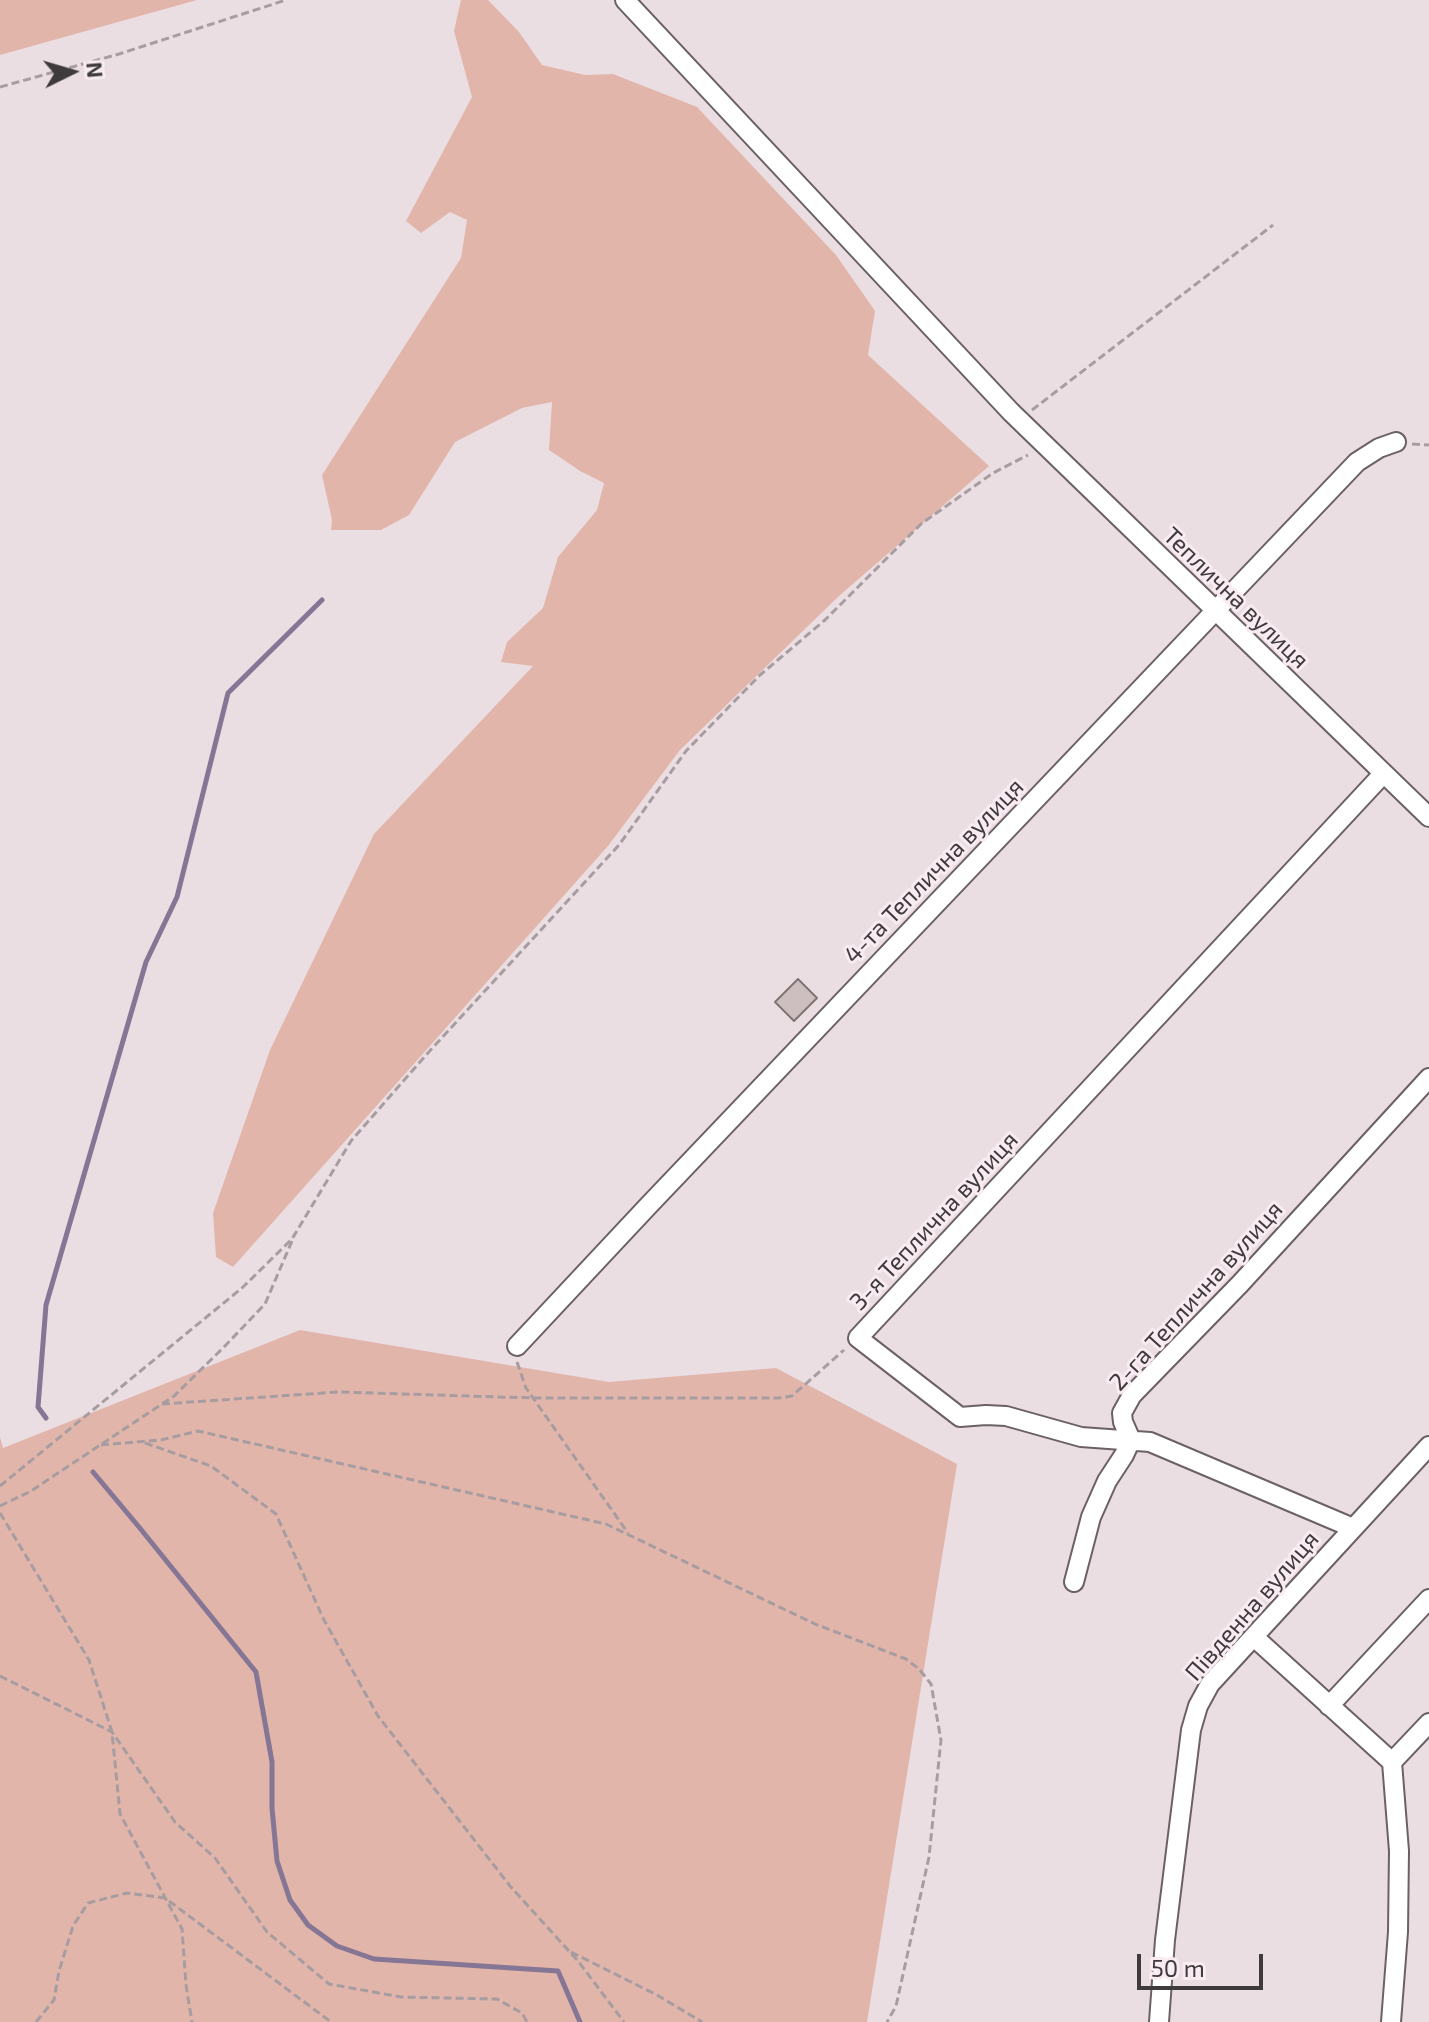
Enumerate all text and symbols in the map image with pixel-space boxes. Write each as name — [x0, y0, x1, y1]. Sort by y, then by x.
north arrow — [32, 32, 112, 112]
text: N — [82, 61, 110, 79]
street label: Теплична вулиця — [1157, 521, 1315, 675]
street label: 4-та Теплична вулиця — [838, 773, 1030, 969]
street label: 3-я Теплична вулиця — [844, 1126, 1024, 1316]
street label: 2-га Теплична вулиця — [1103, 1195, 1289, 1397]
street label: Південна вулиця — [1179, 1525, 1325, 1687]
scale bar — [1141, 1938, 1267, 1988]
text: 50 m — [1151, 1953, 1205, 1982]

